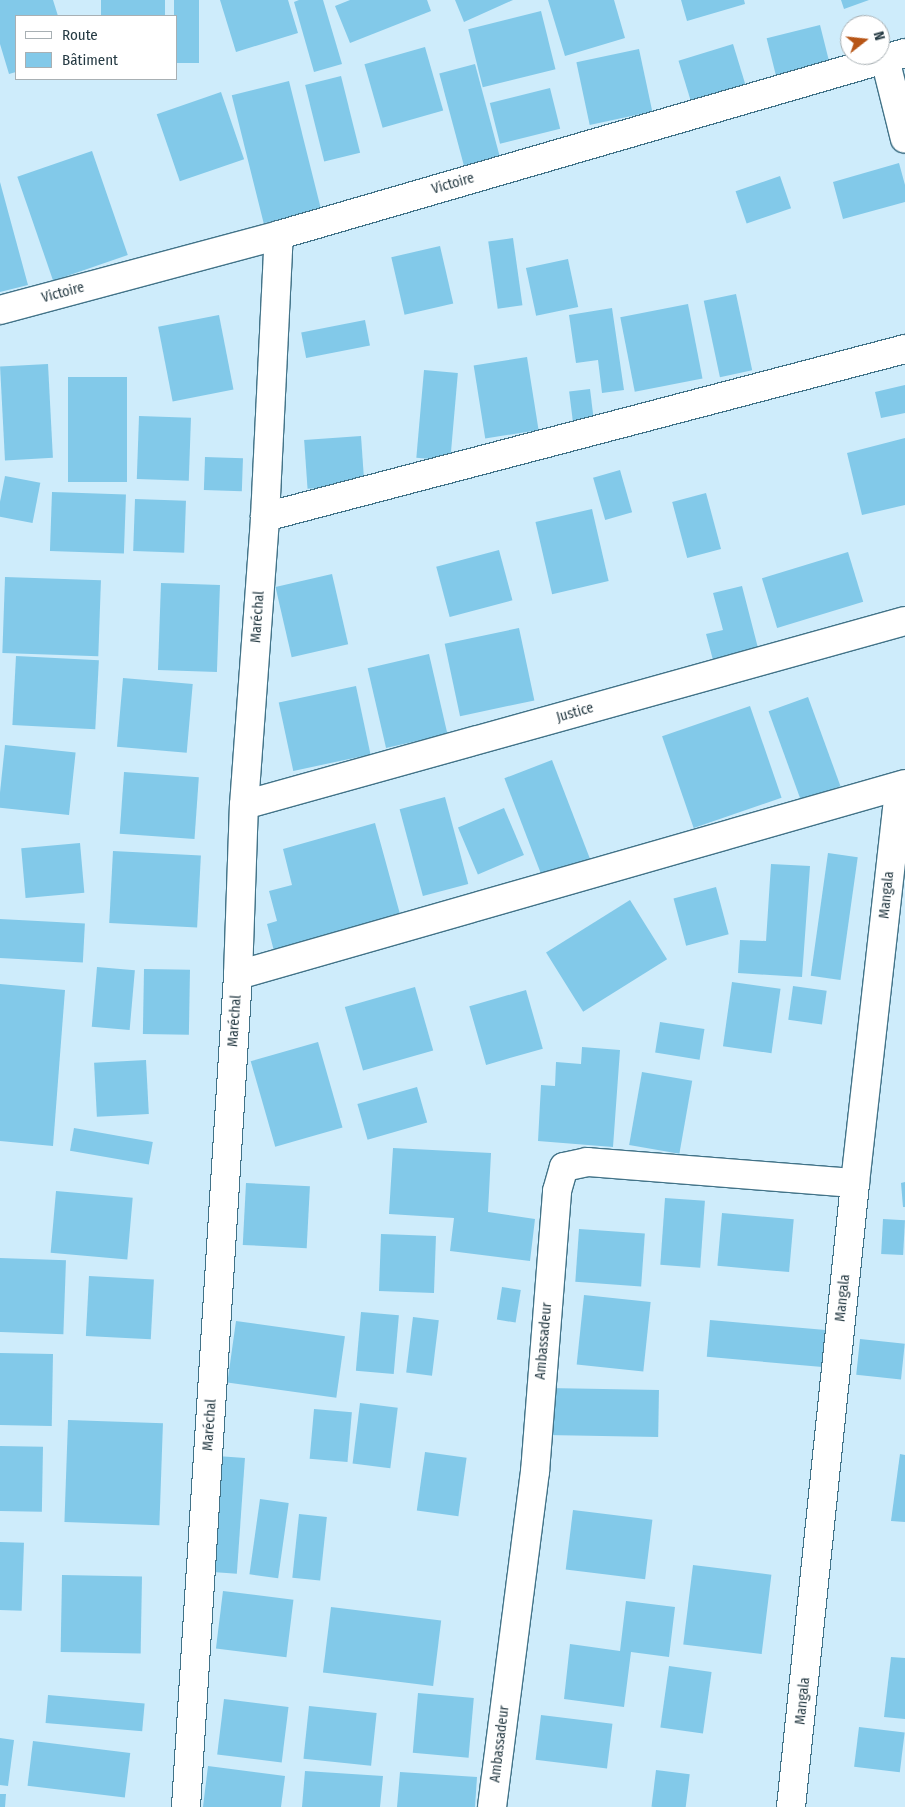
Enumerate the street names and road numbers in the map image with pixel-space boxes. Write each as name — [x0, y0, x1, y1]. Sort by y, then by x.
street label: Victoire — [430, 170, 476, 198]
street label: Victoire — [40, 279, 86, 307]
street label: Maréchal — [248, 590, 268, 644]
street label: Justice — [554, 700, 596, 726]
street label: Mangala — [876, 870, 898, 920]
street label: Maréchal — [225, 994, 245, 1048]
street label: Mangala — [832, 1273, 854, 1323]
street label: Ambassadeur — [532, 1302, 556, 1380]
street label: Maréchal — [200, 1398, 220, 1452]
street label: Mangala — [792, 1676, 814, 1726]
street label: Ambassadeur — [487, 1705, 513, 1783]

